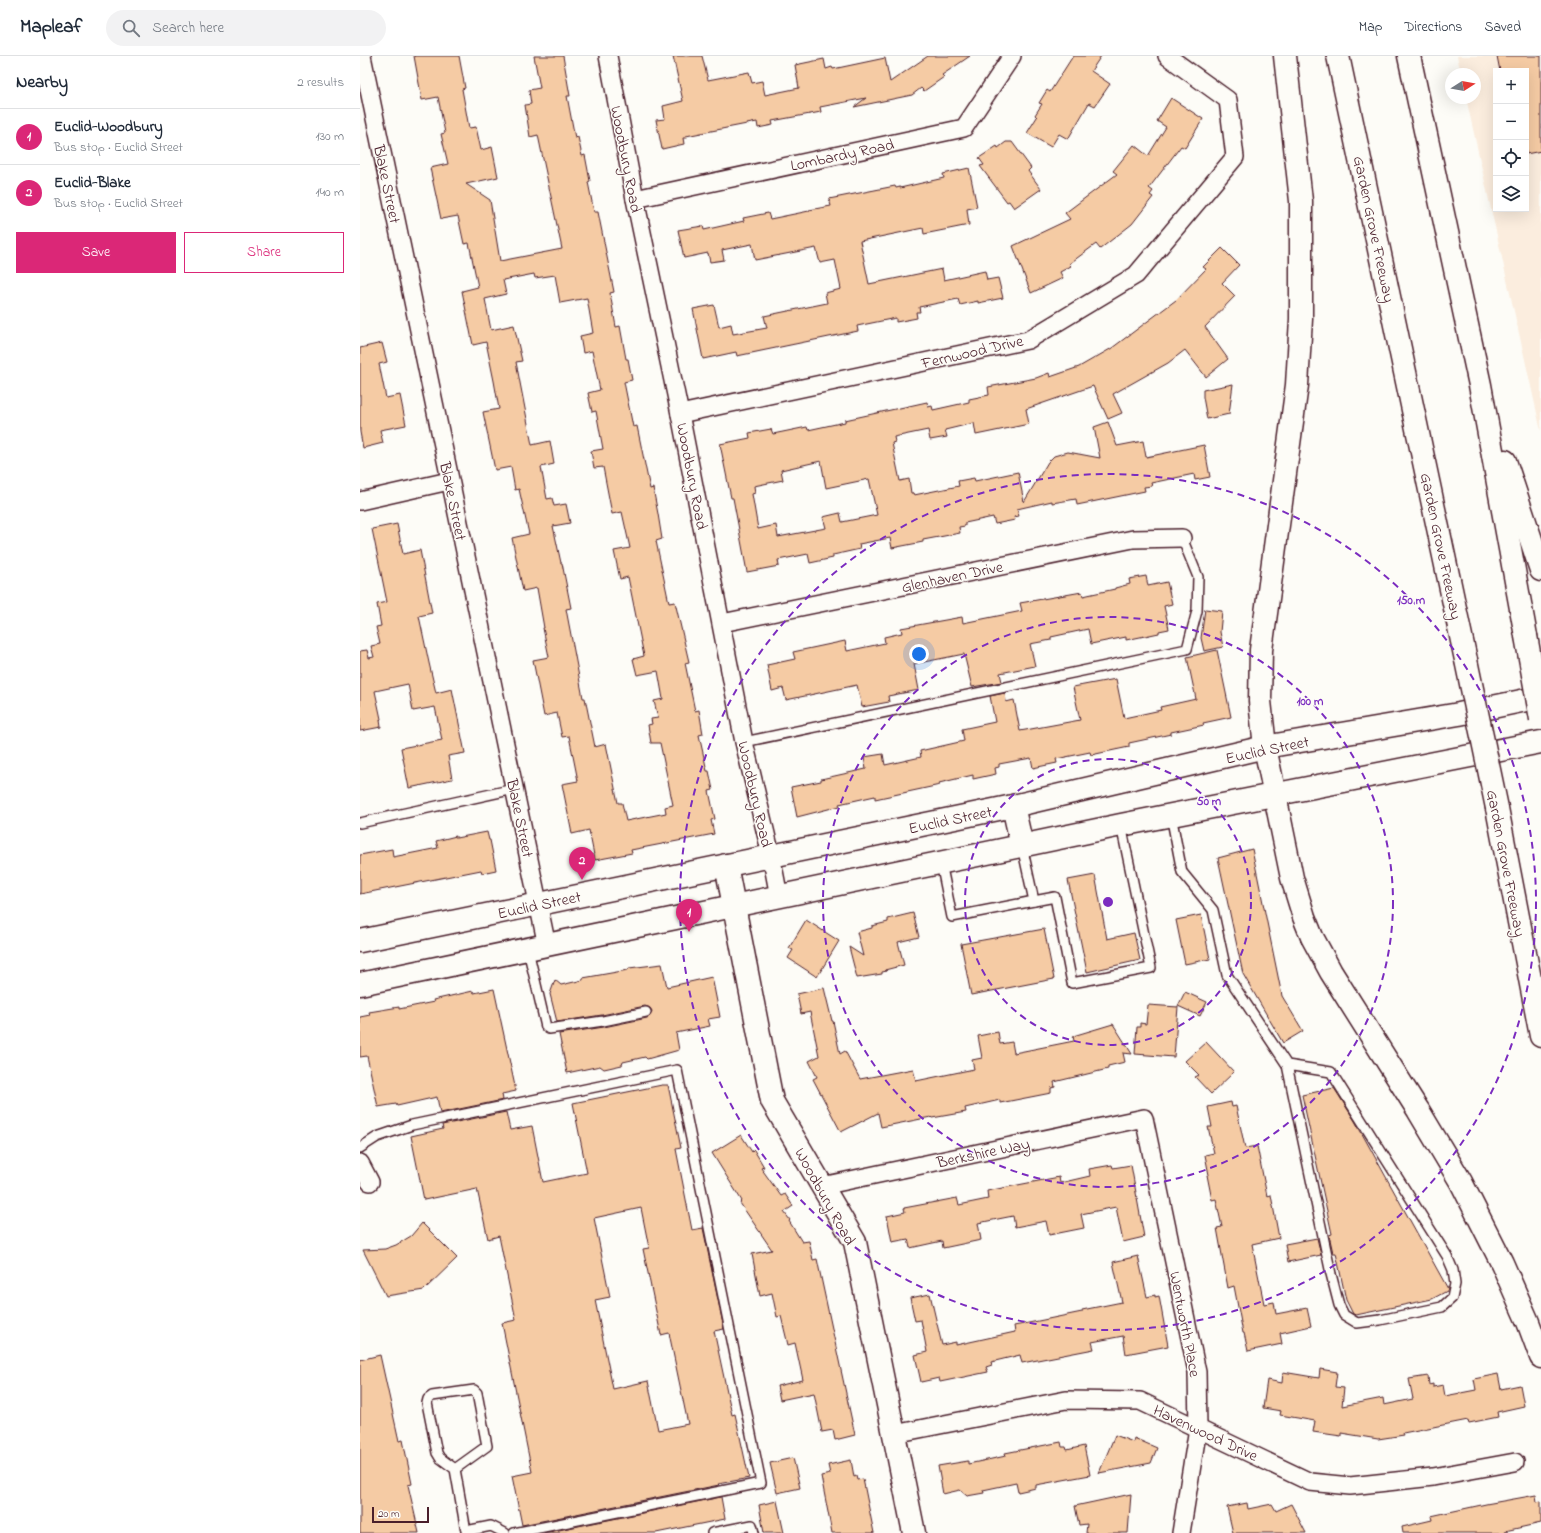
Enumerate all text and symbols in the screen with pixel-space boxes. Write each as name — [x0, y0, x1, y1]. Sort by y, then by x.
search box — [106, 10, 386, 46]
text: Mapleaf — [20, 14, 82, 41]
icon: search — [120, 17, 142, 39]
text: Search here — [152, 17, 224, 39]
text: Map — [1359, 17, 1382, 38]
text: Directions — [1404, 17, 1462, 38]
text: Saved — [1484, 17, 1521, 38]
north arrow — [1445, 68, 1481, 104]
map controls — [1493, 68, 1529, 212]
button: + — [1493, 68, 1529, 104]
text: Nearby — [16, 70, 68, 95]
text: 2 results — [297, 73, 344, 92]
street label: Woodbury Road — [603, 104, 647, 215]
button: − — [1493, 104, 1529, 140]
text: Euclid-Woodbury — [54, 116, 163, 138]
text: 1 — [27, 127, 31, 146]
text: 130 m — [316, 127, 344, 146]
street label: Lombardy Road — [788, 133, 896, 179]
text: Bus stop · Euclid Street — [54, 138, 183, 157]
button: locate — [1493, 140, 1529, 176]
street label: Blake Street — [366, 142, 406, 226]
street label: Garden Grove Freeway — [1346, 154, 1400, 305]
text: Euclid-Blake — [54, 172, 131, 194]
button: layers — [1493, 176, 1529, 212]
text: 2 — [26, 183, 32, 202]
text: 140 m — [316, 183, 344, 202]
text: Bus stop · Euclid Street — [54, 194, 183, 213]
button: Save — [16, 232, 176, 273]
button: Share — [184, 232, 344, 273]
street label: Fernwood Drive — [918, 329, 1027, 377]
street label: Woodbury Road — [669, 421, 713, 532]
street label: Blake Street — [432, 459, 472, 543]
street label: Garden Grove Freeway — [1413, 471, 1467, 622]
street label: Glenhaven Drive — [899, 555, 1006, 600]
text: 150 m — [1397, 592, 1426, 610]
your location — [909, 644, 929, 664]
text: 100 m — [1297, 693, 1324, 711]
street label: Euclid Street — [1223, 730, 1312, 772]
street label: Woodbury Road — [730, 739, 778, 850]
street label: Blake Street — [499, 776, 539, 860]
street label: Garden Grove Freeway — [1479, 788, 1531, 939]
text: 50 m — [1197, 793, 1222, 811]
street label: Euclid Street — [906, 800, 995, 842]
pin: 2 — [569, 847, 595, 880]
street label: Euclid Street — [495, 885, 584, 927]
centre of rings — [1101, 895, 1115, 909]
pin: 1 — [676, 899, 702, 932]
street label: Berkshire Way — [934, 1132, 1032, 1176]
street label: Woodbury Road — [788, 1144, 861, 1250]
street label: Wentworth Place — [1162, 1269, 1206, 1380]
street label: Havenwood Drive — [1149, 1399, 1262, 1469]
scale bar — [372, 1505, 429, 1524]
text: 20 m — [378, 1506, 400, 1522]

